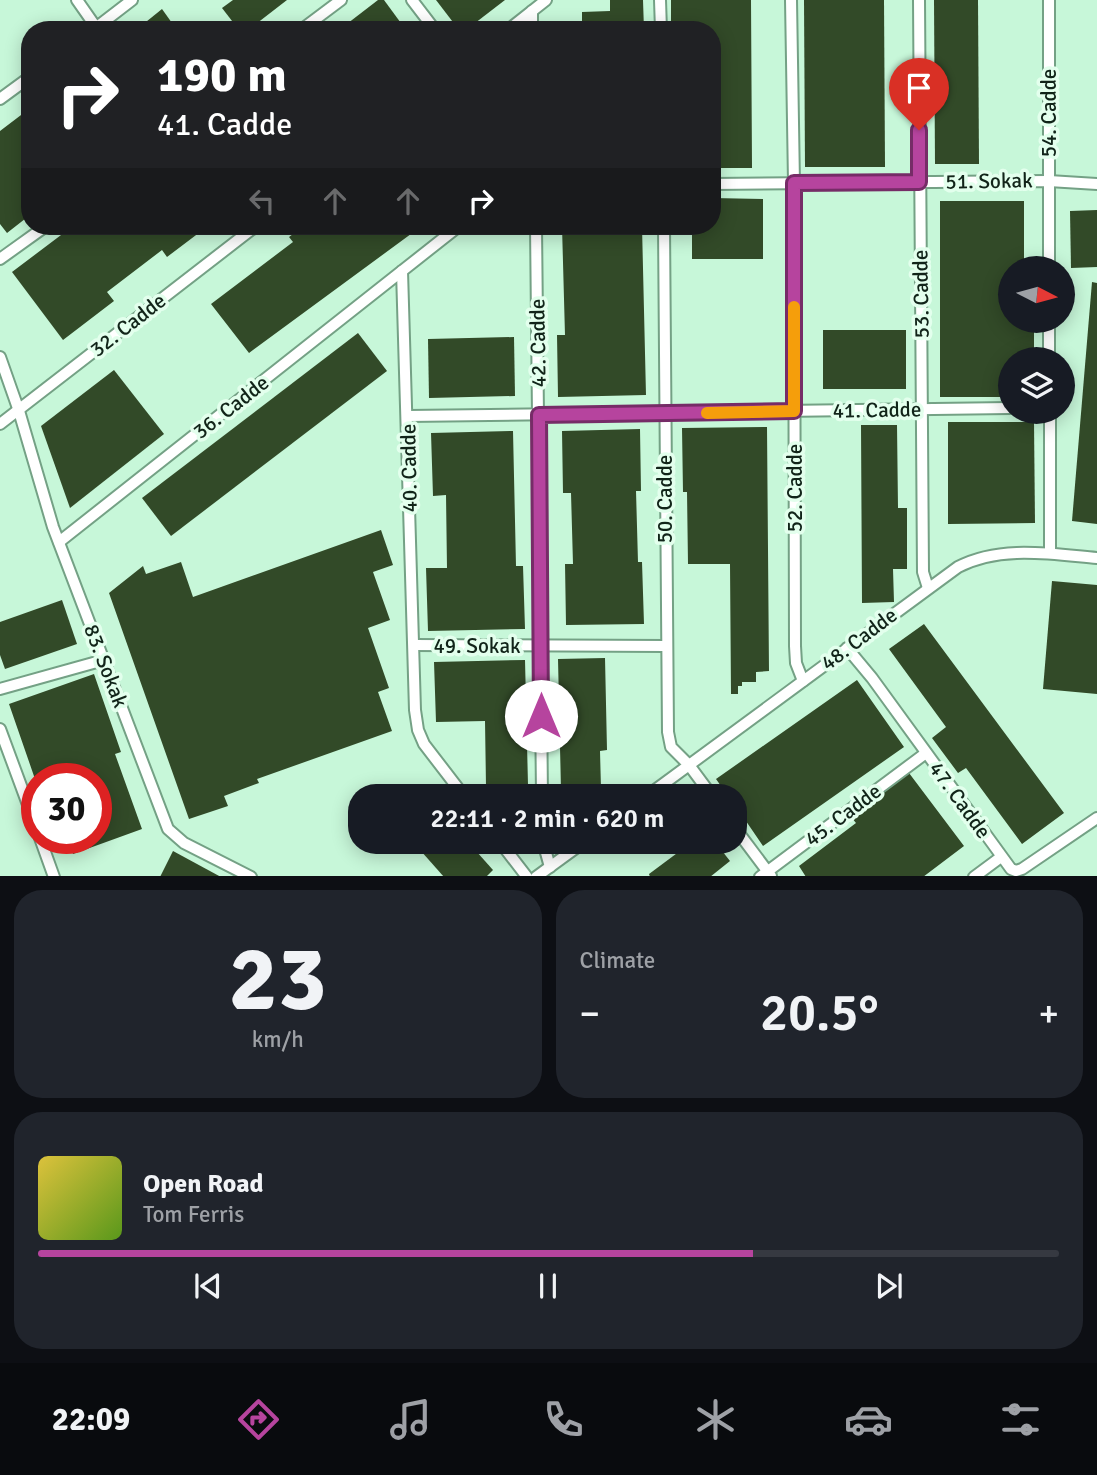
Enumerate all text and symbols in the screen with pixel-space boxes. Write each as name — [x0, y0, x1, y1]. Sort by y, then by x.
text: 190 m — [157, 45, 287, 105]
icon: right — [42, 49, 133, 140]
pin — [889, 58, 949, 130]
icon: arrive — [900, 69, 938, 107]
street label: 54. Cadde — [1036, 69, 1062, 157]
text: 41. Cadde — [157, 105, 292, 144]
street label: 51. Sokak — [945, 167, 1033, 195]
icon: left — [243, 182, 281, 220]
icon: ahead — [316, 182, 354, 220]
icon: ahead — [389, 182, 427, 220]
icon: right — [462, 182, 500, 220]
street label: 53. Cadde — [907, 249, 935, 339]
north arrow — [998, 256, 1074, 332]
map controls — [998, 256, 1075, 424]
street label: 32. Cadde — [85, 287, 171, 363]
street label: 42. Cadde — [524, 298, 552, 388]
button: layers — [998, 347, 1075, 424]
street label: 36. Cadde — [188, 369, 274, 445]
street label: 41. Cadde — [832, 396, 922, 424]
street label: 40. Cadde — [395, 423, 423, 513]
street label: 52. Cadde — [782, 444, 808, 532]
street label: 50. Cadde — [652, 455, 678, 543]
street label: 48. Cadde — [816, 602, 902, 676]
street label: 83. Sokak — [78, 621, 134, 712]
street label: 49. Sokak — [433, 633, 521, 659]
position arrow — [504, 679, 578, 753]
street label: 47. Cadde — [923, 756, 997, 844]
speed limit sign: 30 — [21, 763, 112, 854]
street label: 45. Cadde — [800, 778, 886, 852]
text: 22:11 · 2 min · 620 m — [431, 803, 664, 835]
text: 23 — [229, 923, 327, 1036]
text: Climate — [580, 946, 655, 975]
text: 20.5° — [760, 981, 879, 1045]
text: − — [580, 990, 600, 1037]
text: + — [1038, 990, 1059, 1037]
text: km/h — [252, 1025, 304, 1054]
text: Open Road — [143, 1168, 264, 1200]
text: Tom Ferris — [143, 1200, 244, 1229]
icon: previous — [189, 1267, 227, 1305]
icon: pause — [529, 1267, 567, 1305]
icon: next — [870, 1267, 908, 1305]
icon: directions — [234, 1395, 283, 1444]
icon: music — [386, 1395, 435, 1444]
icon: phone — [539, 1395, 588, 1444]
icon: climate — [691, 1395, 740, 1444]
icon: car — [844, 1395, 893, 1444]
icon: filters — [996, 1395, 1045, 1444]
text: 22:09 — [52, 1400, 130, 1439]

